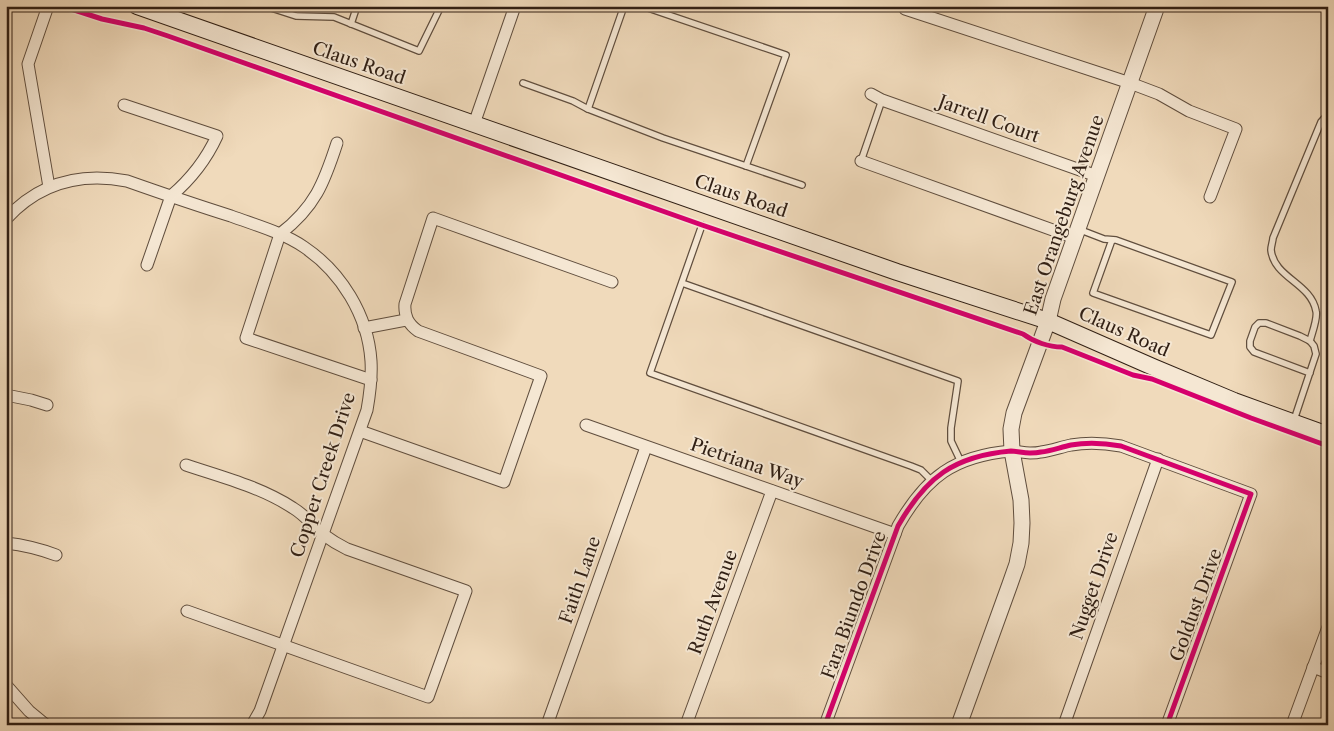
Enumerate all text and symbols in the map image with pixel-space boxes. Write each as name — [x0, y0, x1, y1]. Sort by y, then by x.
street label: Claus Road — [310, 37, 408, 89]
street label: Jarrell Court — [933, 89, 1043, 148]
street label: East Orangeburg Avenue — [1019, 112, 1109, 318]
street label: Claus Road — [692, 170, 790, 222]
street label: Claus Road — [1075, 302, 1173, 362]
street label: Copper Creek Drive — [286, 390, 360, 560]
street label: Pietriana Way — [688, 433, 807, 493]
street label: Fara Biundo Drive — [817, 528, 891, 682]
street label: Nugget Drive — [1065, 529, 1123, 643]
street label: Faith Lane — [555, 533, 605, 627]
street label: Goldust Drive — [1165, 546, 1227, 664]
street label: Ruth Avenue — [684, 547, 742, 657]

